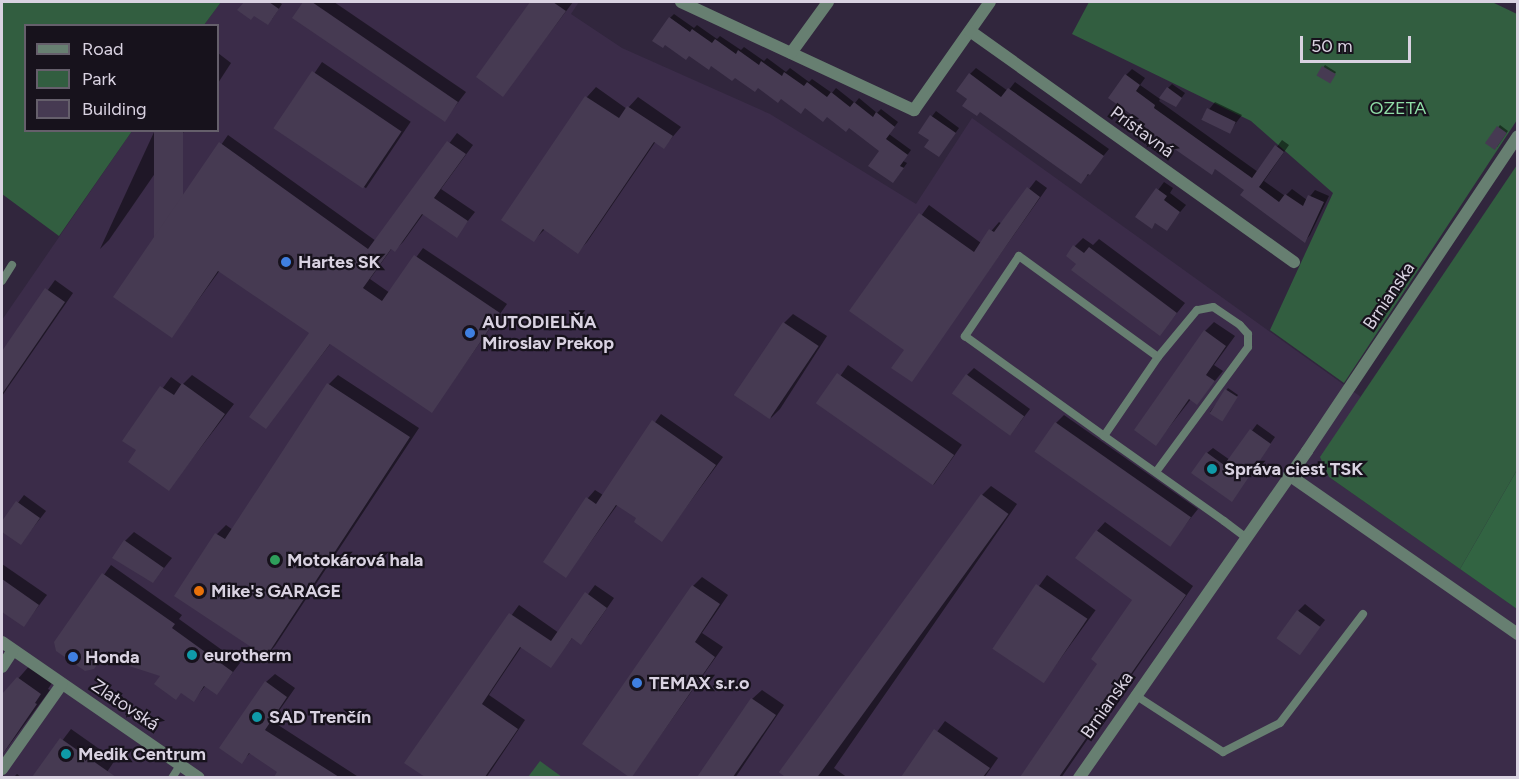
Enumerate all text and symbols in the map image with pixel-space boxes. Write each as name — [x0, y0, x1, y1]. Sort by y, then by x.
legend — [24, 24, 219, 132]
scale bar — [1303, 24, 1414, 62]
text: 50 m — [1311, 35, 1353, 57]
text: Road — [82, 38, 123, 60]
text: Park — [82, 68, 116, 90]
park label: OZETA — [1369, 97, 1427, 119]
text: Building — [82, 98, 147, 120]
street label: Prístavná — [1106, 102, 1178, 162]
place label: Hartes SK — [298, 251, 381, 273]
marker: Hartes SK — [279, 255, 293, 269]
street label: Brnianska — [1359, 258, 1419, 334]
place label: AUTODIELŇA Miroslav Prekop — [482, 312, 614, 354]
marker: AUTODIELŇA Miroslav Prekop — [463, 326, 477, 340]
place label: Správa ciest TSK — [1224, 458, 1363, 480]
marker: Správa ciest TSK — [1205, 462, 1219, 476]
place label: Motokárová hala — [287, 549, 423, 571]
marker: Motokárová hala — [268, 553, 282, 567]
place label: Mike's GARAGE — [211, 580, 341, 602]
marker: Mike's GARAGE — [192, 584, 206, 598]
place label: eurotherm — [204, 644, 291, 666]
place label: Honda — [85, 646, 139, 668]
marker: eurotherm — [185, 648, 199, 662]
marker: Honda — [66, 650, 80, 664]
street label: Brnianska — [1076, 667, 1138, 743]
place label: TEMAX s.r.o — [649, 672, 749, 694]
street label: Zlatovská — [87, 674, 163, 736]
marker: TEMAX s.r.o — [630, 676, 644, 690]
place label: SAD Trenčín — [269, 706, 371, 728]
marker: SAD Trenčín — [250, 710, 264, 724]
place label: Medik Centrum — [78, 743, 206, 765]
marker: Medik Centrum — [59, 747, 73, 761]

